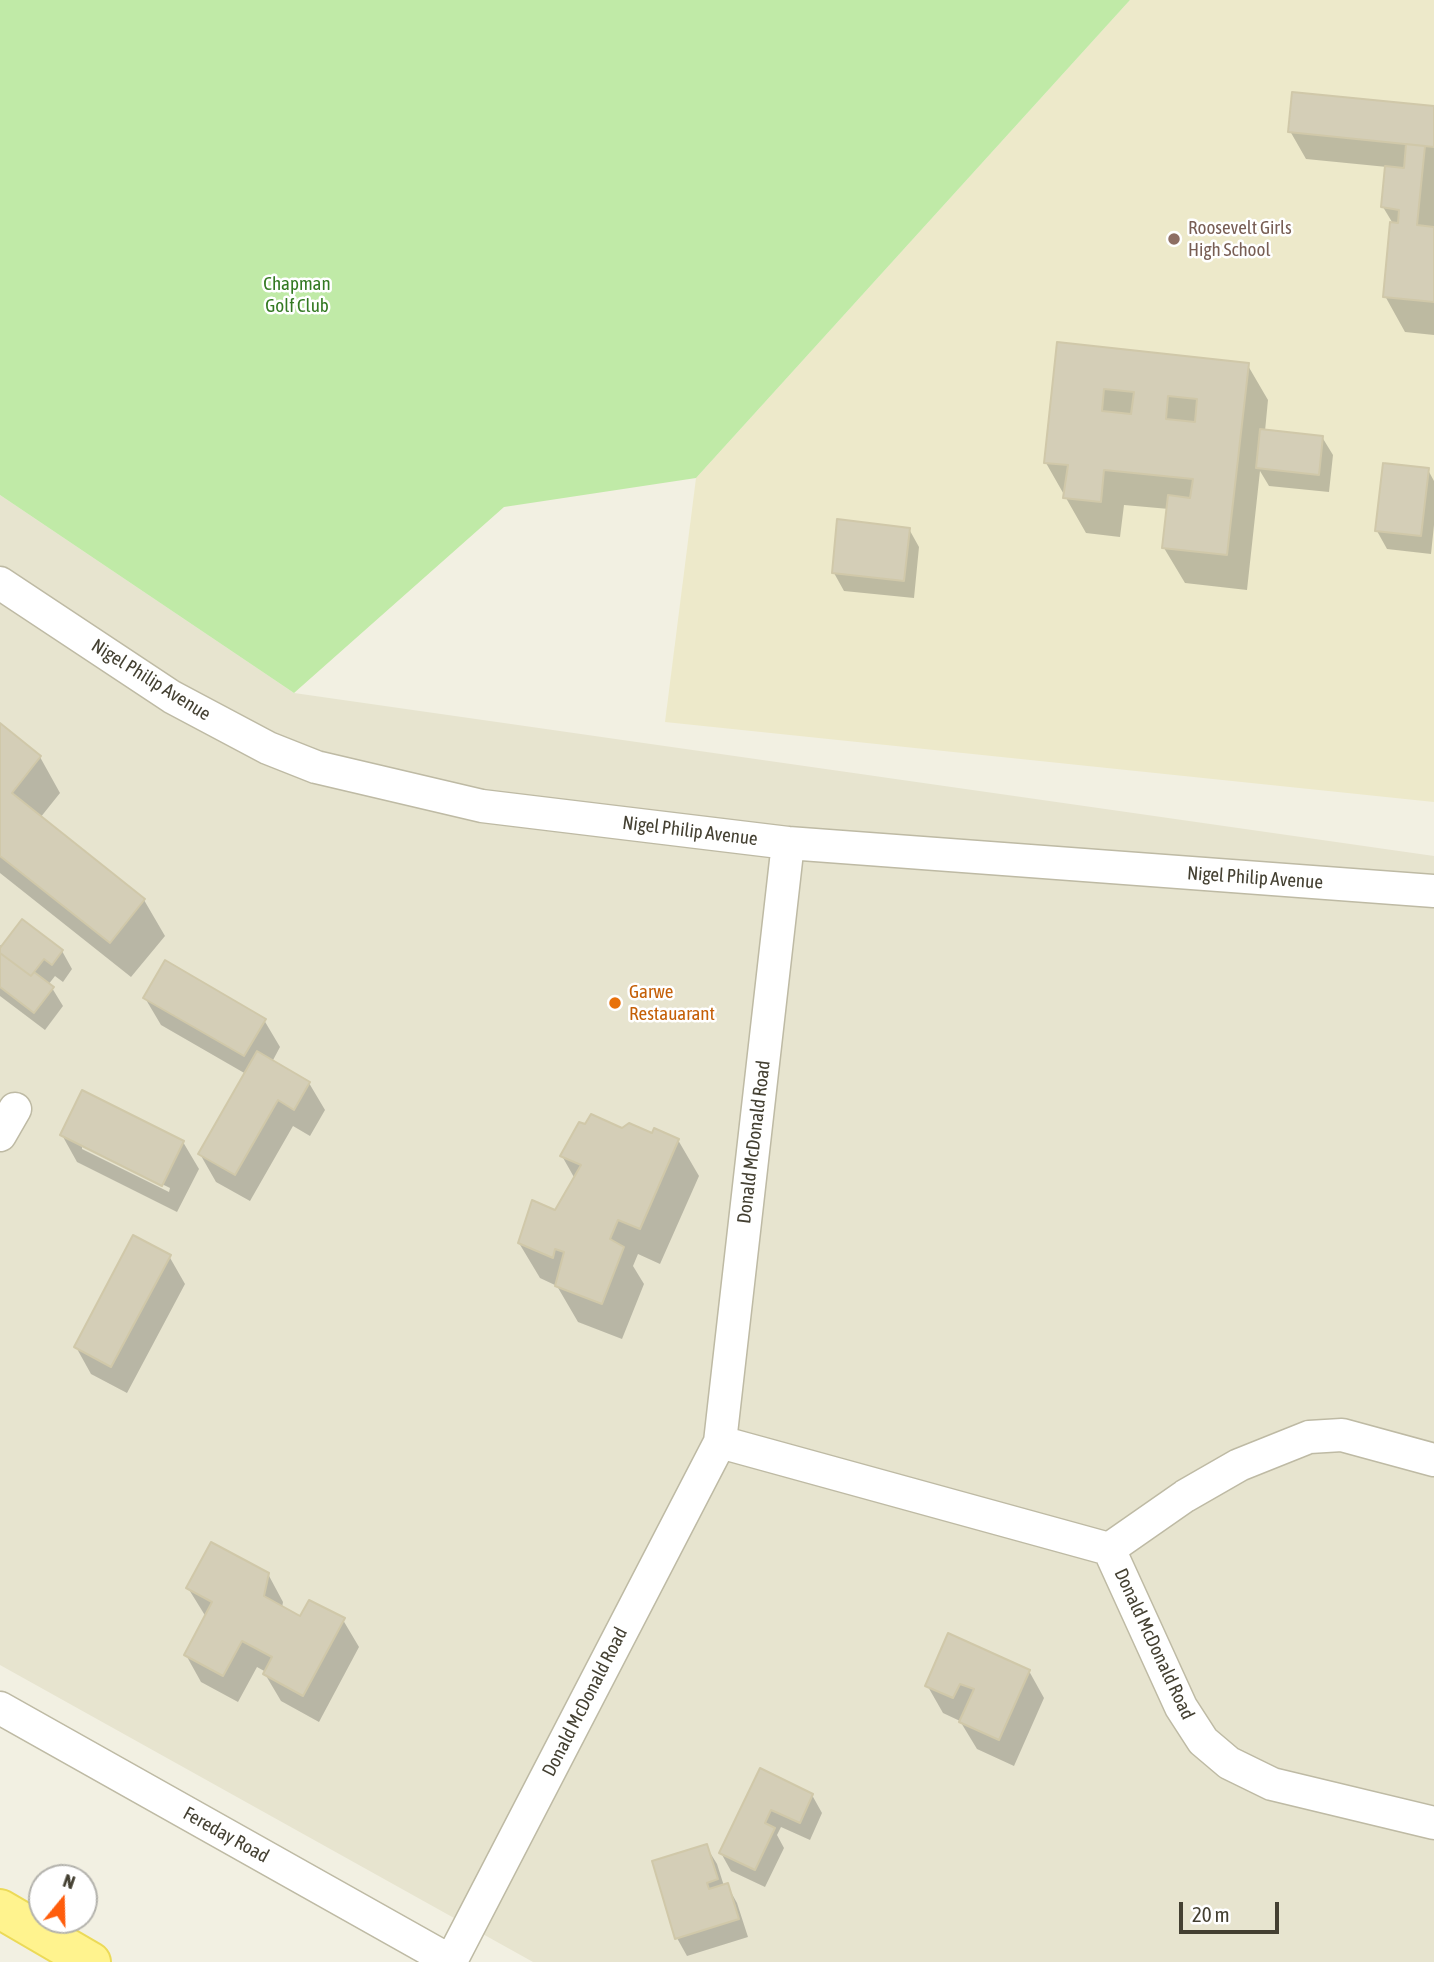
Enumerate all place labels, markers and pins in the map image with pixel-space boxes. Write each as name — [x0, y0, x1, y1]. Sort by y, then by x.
place label: Roosevelt Girls High School — [1188, 217, 1292, 261]
marker: Roosevelt Girls High School — [1166, 231, 1182, 247]
place label: Garwe Restauarant — [629, 981, 715, 1025]
marker: Garwe Restauarant — [607, 995, 623, 1011]

